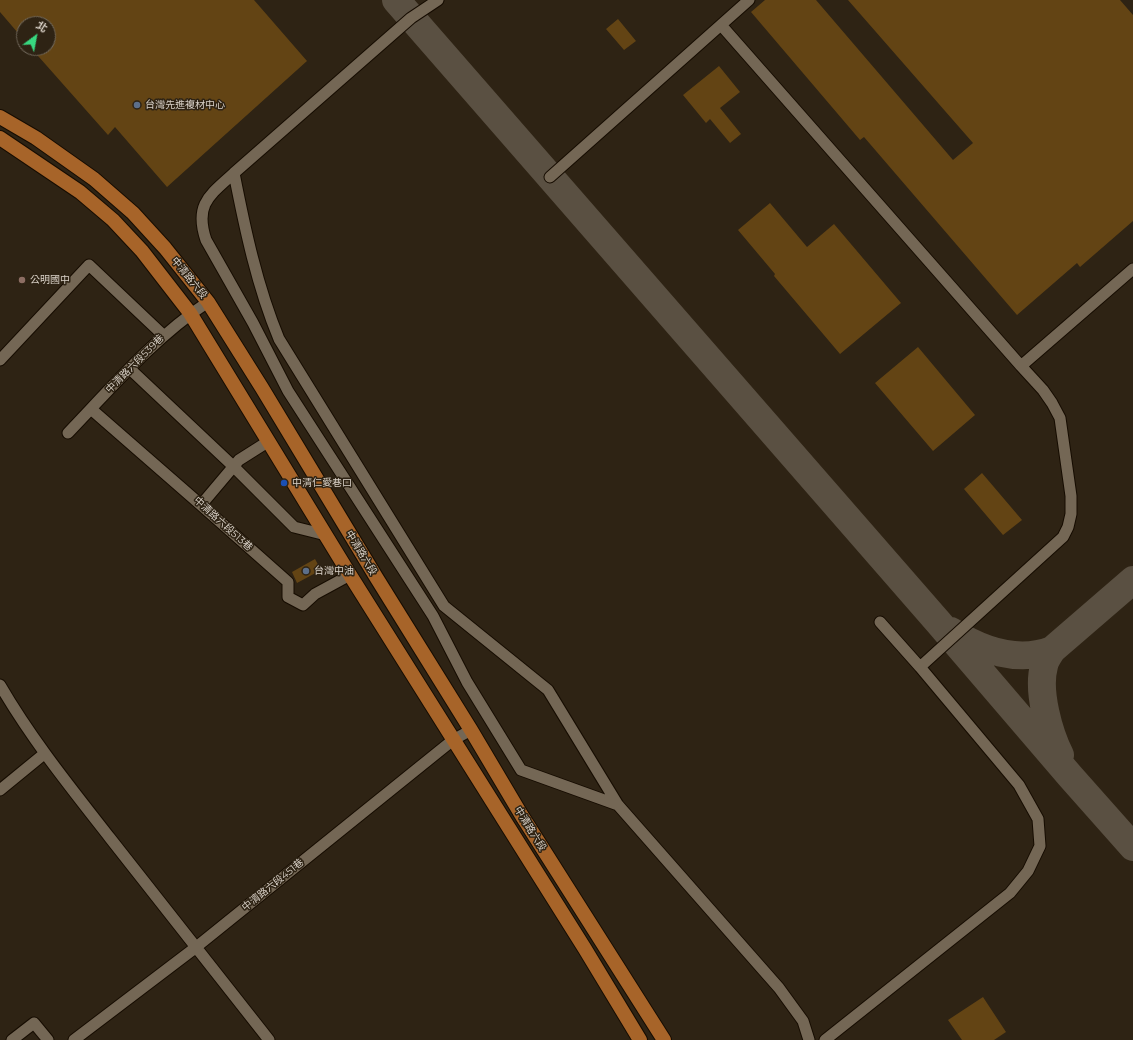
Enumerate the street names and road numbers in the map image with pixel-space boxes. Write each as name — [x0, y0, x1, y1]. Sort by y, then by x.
street label: 中清路六段 — [169, 255, 209, 301]
street label: 中清路六段539巷 — [103, 332, 167, 396]
street label: 中清路六段513巷 — [191, 494, 255, 554]
street label: 中清路六段 — [343, 528, 379, 578]
street label: 中清路六段 — [512, 805, 548, 853]
street label: 中清路六段451巷 — [240, 856, 306, 914]

